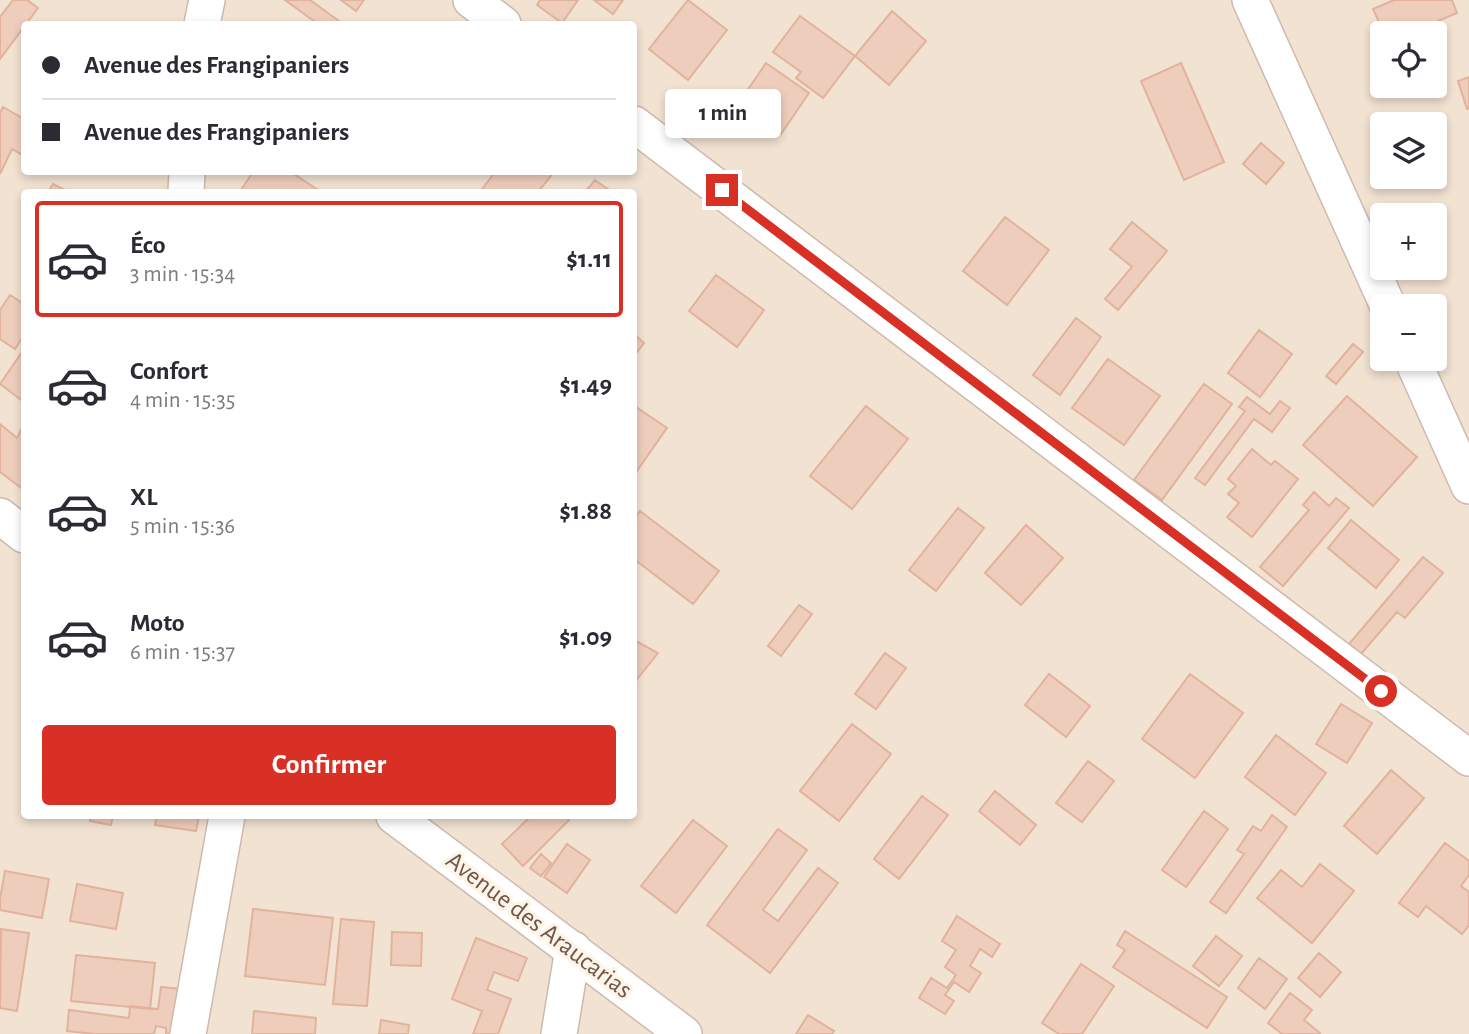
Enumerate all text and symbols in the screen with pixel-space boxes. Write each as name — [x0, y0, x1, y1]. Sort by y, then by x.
map controls — [1370, 21, 1447, 371]
button: locate — [1370, 21, 1447, 98]
text: Avenue des Frangipaniers — [84, 52, 349, 78]
callout: 1 min — [664, 88, 780, 138]
text: 1 min — [699, 102, 747, 125]
button: layers — [1370, 112, 1447, 189]
text: Avenue des Frangipaniers — [84, 119, 349, 145]
route end — [706, 174, 738, 206]
button: + — [1370, 203, 1447, 280]
icon: car — [46, 228, 109, 291]
text: Éco — [130, 232, 166, 258]
text: $1.11 — [566, 246, 612, 272]
text: 3 min · 15:34 — [130, 263, 235, 286]
button: − — [1370, 294, 1447, 371]
icon: car — [46, 354, 109, 417]
text: Confort — [130, 358, 208, 384]
text: $1.49 — [559, 372, 612, 398]
text: 4 min · 15:35 — [130, 389, 235, 412]
icon: car — [46, 480, 109, 543]
text: XL — [130, 484, 157, 510]
text: $1.88 — [559, 498, 612, 524]
text: 5 min · 15:36 — [130, 515, 235, 538]
icon: car — [46, 606, 109, 669]
text: Moto — [130, 610, 185, 636]
text: $1.09 — [559, 624, 612, 650]
text: 6 min · 15:37 — [130, 641, 235, 664]
route start — [1365, 675, 1397, 707]
button: Confirmer — [42, 725, 616, 805]
street label: Avenue des Araucarias — [441, 847, 637, 1003]

